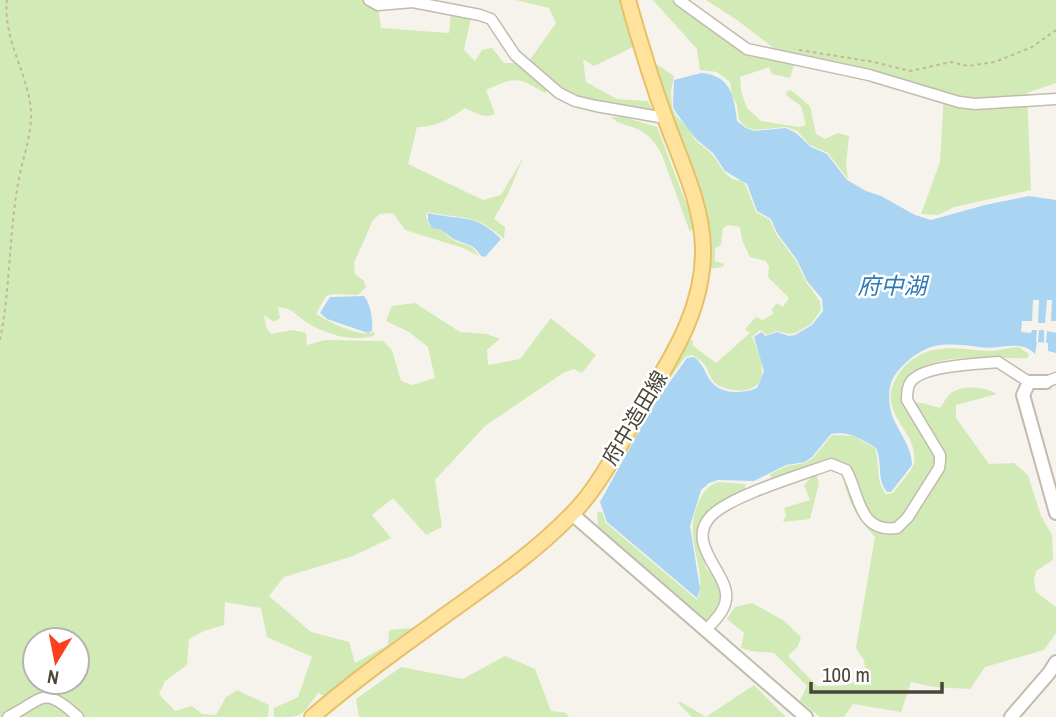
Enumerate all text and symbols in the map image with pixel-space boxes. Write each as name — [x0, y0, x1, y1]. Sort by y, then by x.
water label: 府中湖 — [858, 270, 930, 301]
street label: 府中造田線 — [595, 365, 674, 470]
north arrow — [21, 626, 91, 696]
scale bar — [811, 650, 942, 694]
text: 100 m — [822, 660, 870, 689]
text: N — [45, 664, 61, 692]

